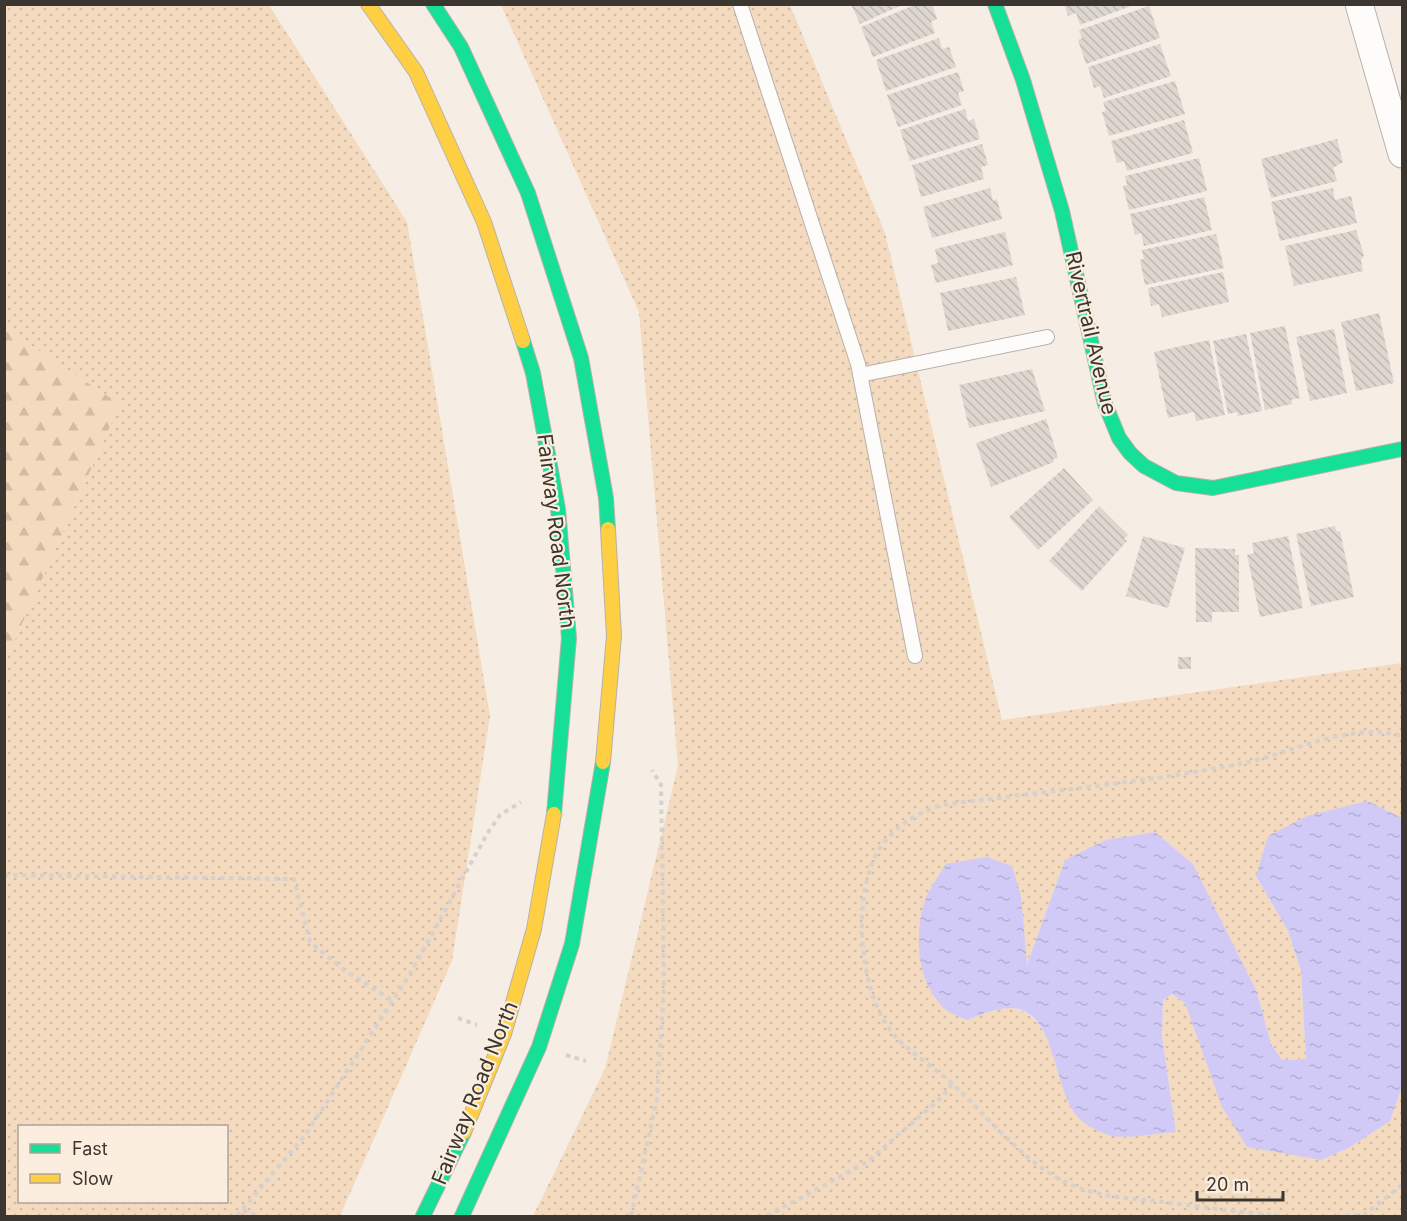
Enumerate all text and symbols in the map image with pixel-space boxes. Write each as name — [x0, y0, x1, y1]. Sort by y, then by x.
street label: Rivertrail Avenue — [1061, 249, 1122, 417]
street label: Fairway Road North — [532, 432, 581, 630]
street label: Fairway Road North — [426, 997, 523, 1188]
legend — [18, 1125, 228, 1203]
text: Fast — [72, 1138, 108, 1159]
scale bar — [1197, 1164, 1282, 1202]
text: Slow — [72, 1168, 113, 1189]
text: 20 m — [1206, 1174, 1249, 1195]

